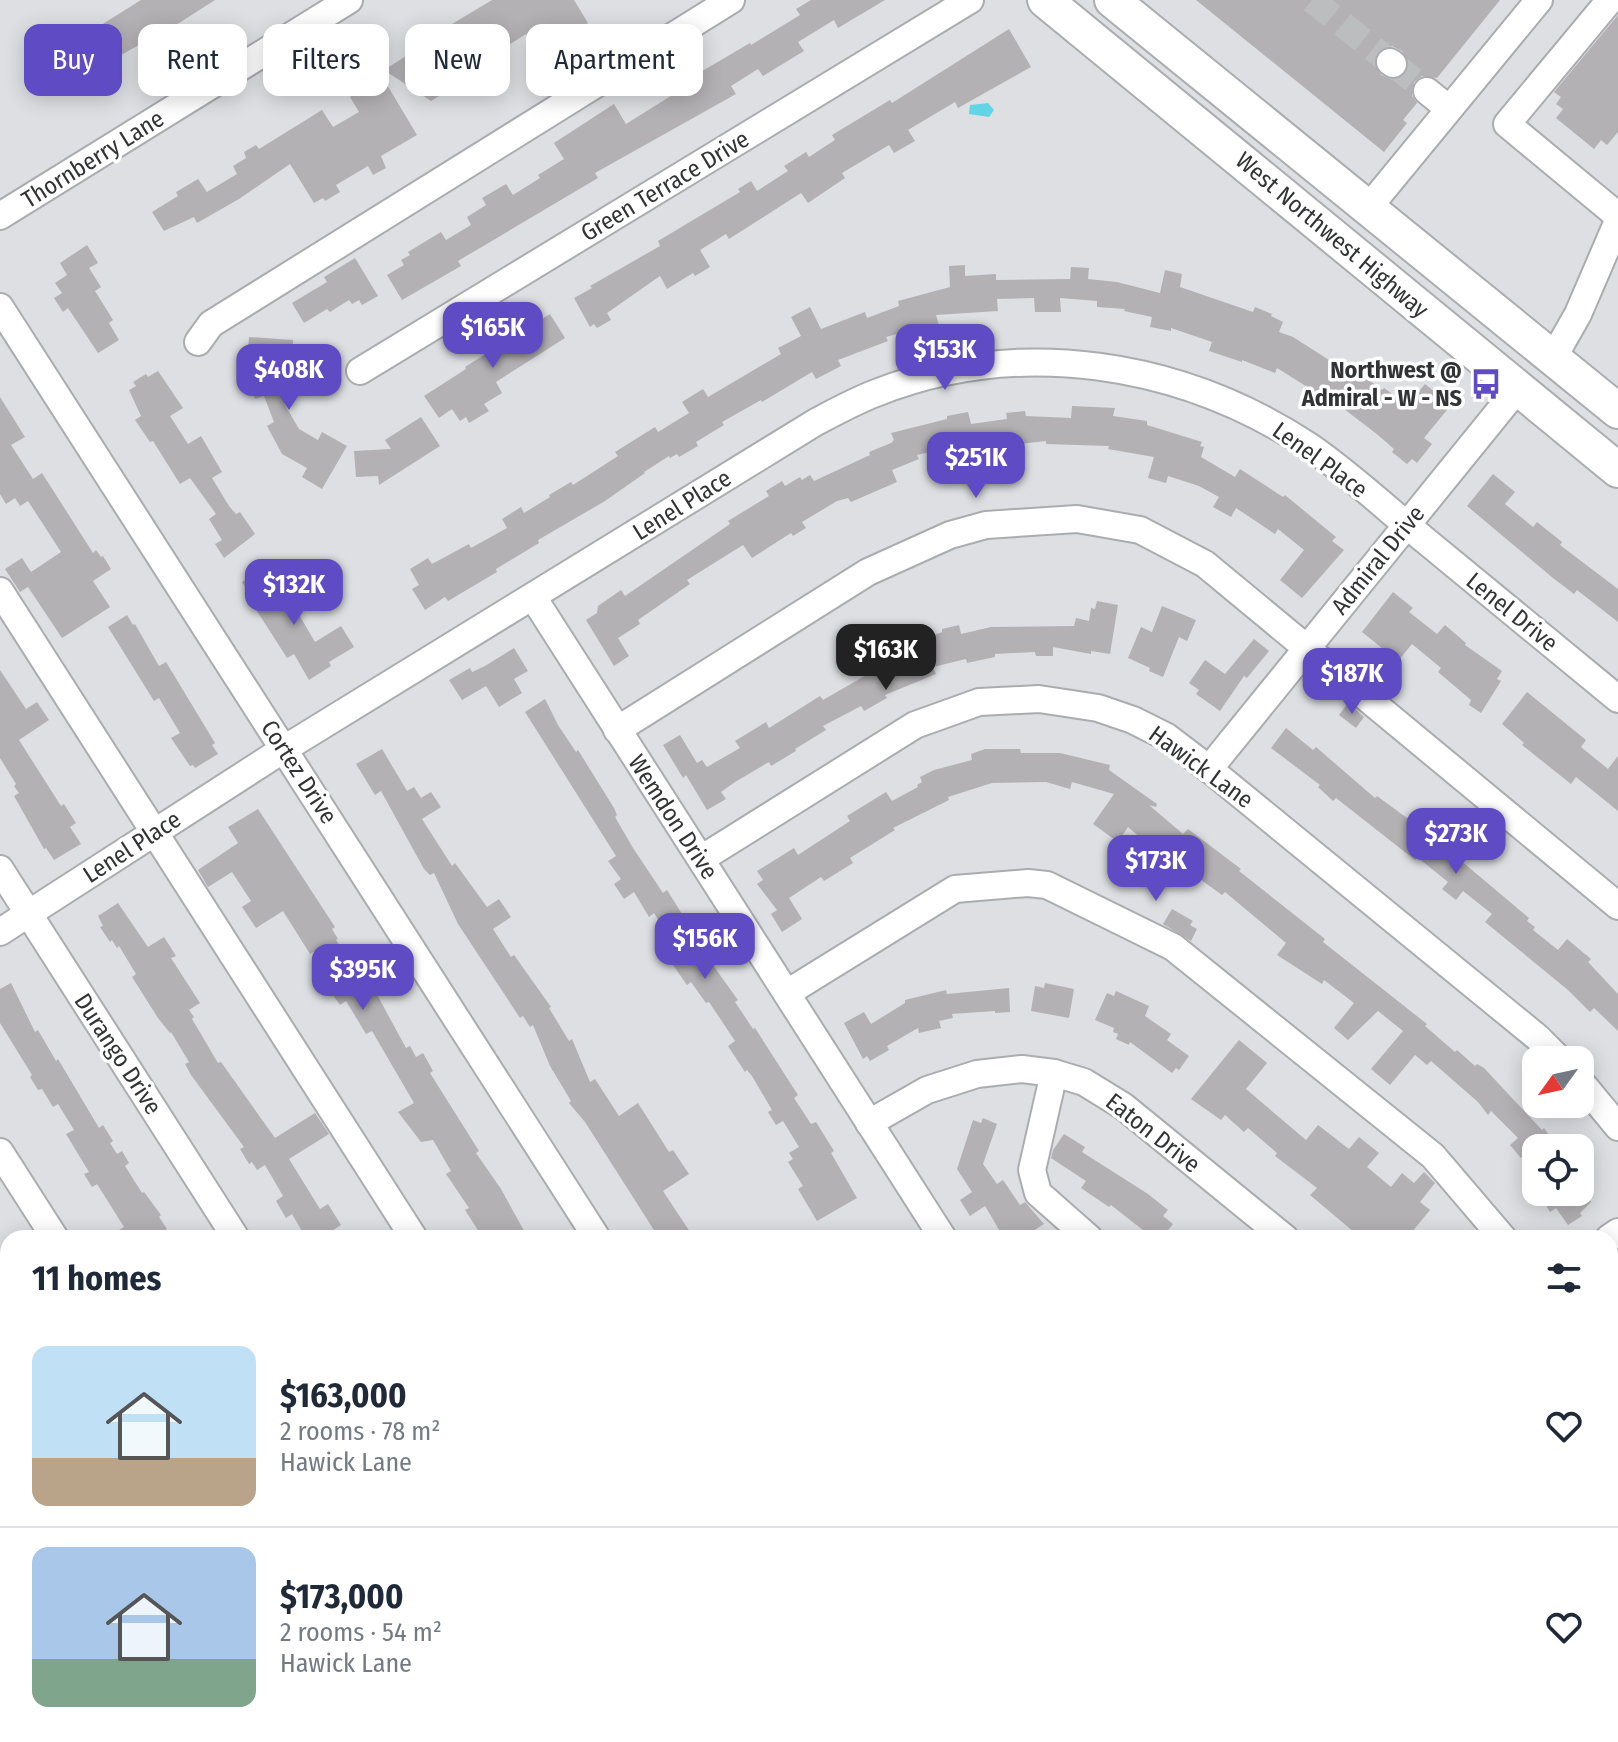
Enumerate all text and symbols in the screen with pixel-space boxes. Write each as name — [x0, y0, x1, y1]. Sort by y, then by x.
chip: Buy — [24, 24, 122, 96]
chip: Rent — [138, 24, 247, 96]
chip: Filters — [263, 24, 389, 96]
chip: New — [405, 24, 510, 96]
chip: Apartment — [526, 24, 703, 96]
street label: Thornberry Lane — [17, 104, 169, 214]
street label: Green Terrace Drive — [576, 125, 754, 247]
street label: West Northwest Highway — [1230, 146, 1434, 324]
pin: $165K — [437, 302, 549, 370]
text: $165K — [461, 312, 525, 343]
pin: $153K — [889, 324, 1001, 392]
text: $153K — [914, 334, 976, 365]
pin: $408K — [233, 344, 345, 412]
text: $408K — [254, 354, 324, 385]
place label: Northwest @ Admiral - W - NS — [1301, 356, 1462, 412]
bus stop icon: Northwest @ Admiral - W - NS — [1469, 367, 1503, 401]
street label: Lenel Place — [1267, 416, 1373, 504]
pin: $251K — [920, 432, 1032, 500]
text: $251K — [945, 442, 1007, 473]
street label: Lenel Place — [628, 464, 736, 546]
street label: Admiral Drive — [1326, 500, 1430, 620]
pin: $132K — [238, 559, 350, 627]
street label: Lenel Drive — [1461, 567, 1563, 657]
text: $132K — [263, 569, 325, 600]
pin: $163K — [830, 624, 942, 692]
text: $163K — [854, 634, 918, 665]
pin: $187K — [1296, 648, 1408, 716]
text: $187K — [1321, 658, 1383, 689]
street label: Cortez Drive — [255, 715, 343, 829]
street label: Hawick Lane — [1144, 720, 1258, 814]
street label: Wemdon Drive — [622, 750, 724, 884]
street label: Lenel Place — [78, 805, 186, 889]
pin: $273K — [1400, 808, 1512, 876]
text: $273K — [1424, 818, 1488, 849]
pin: $173K — [1100, 835, 1212, 903]
text: $173K — [1125, 845, 1187, 876]
pin: $156K — [649, 913, 761, 981]
text: $156K — [673, 923, 737, 954]
pin: $395K — [307, 944, 419, 1012]
text: $395K — [330, 954, 396, 985]
street label: Durango Drive — [69, 988, 167, 1120]
north arrow — [1522, 1046, 1594, 1118]
map controls — [1522, 1046, 1594, 1206]
street label: Eaton Drive — [1100, 1088, 1206, 1178]
button: locate — [1522, 1134, 1594, 1206]
icon: filters — [1542, 1256, 1586, 1300]
text: 11 homes — [32, 1258, 161, 1299]
text: $163,000 — [280, 1375, 407, 1416]
icon: home — [96, 1378, 192, 1474]
icon: heart — [1542, 1404, 1586, 1448]
text: 2 rooms · 78 m² — [280, 1416, 441, 1447]
text: Hawick Lane — [280, 1447, 412, 1478]
text: $173,000 — [280, 1576, 404, 1617]
icon: home — [96, 1579, 192, 1675]
icon: heart — [1542, 1605, 1586, 1649]
text: 2 rooms · 54 m² — [280, 1617, 442, 1648]
text: Hawick Lane — [280, 1648, 412, 1679]

